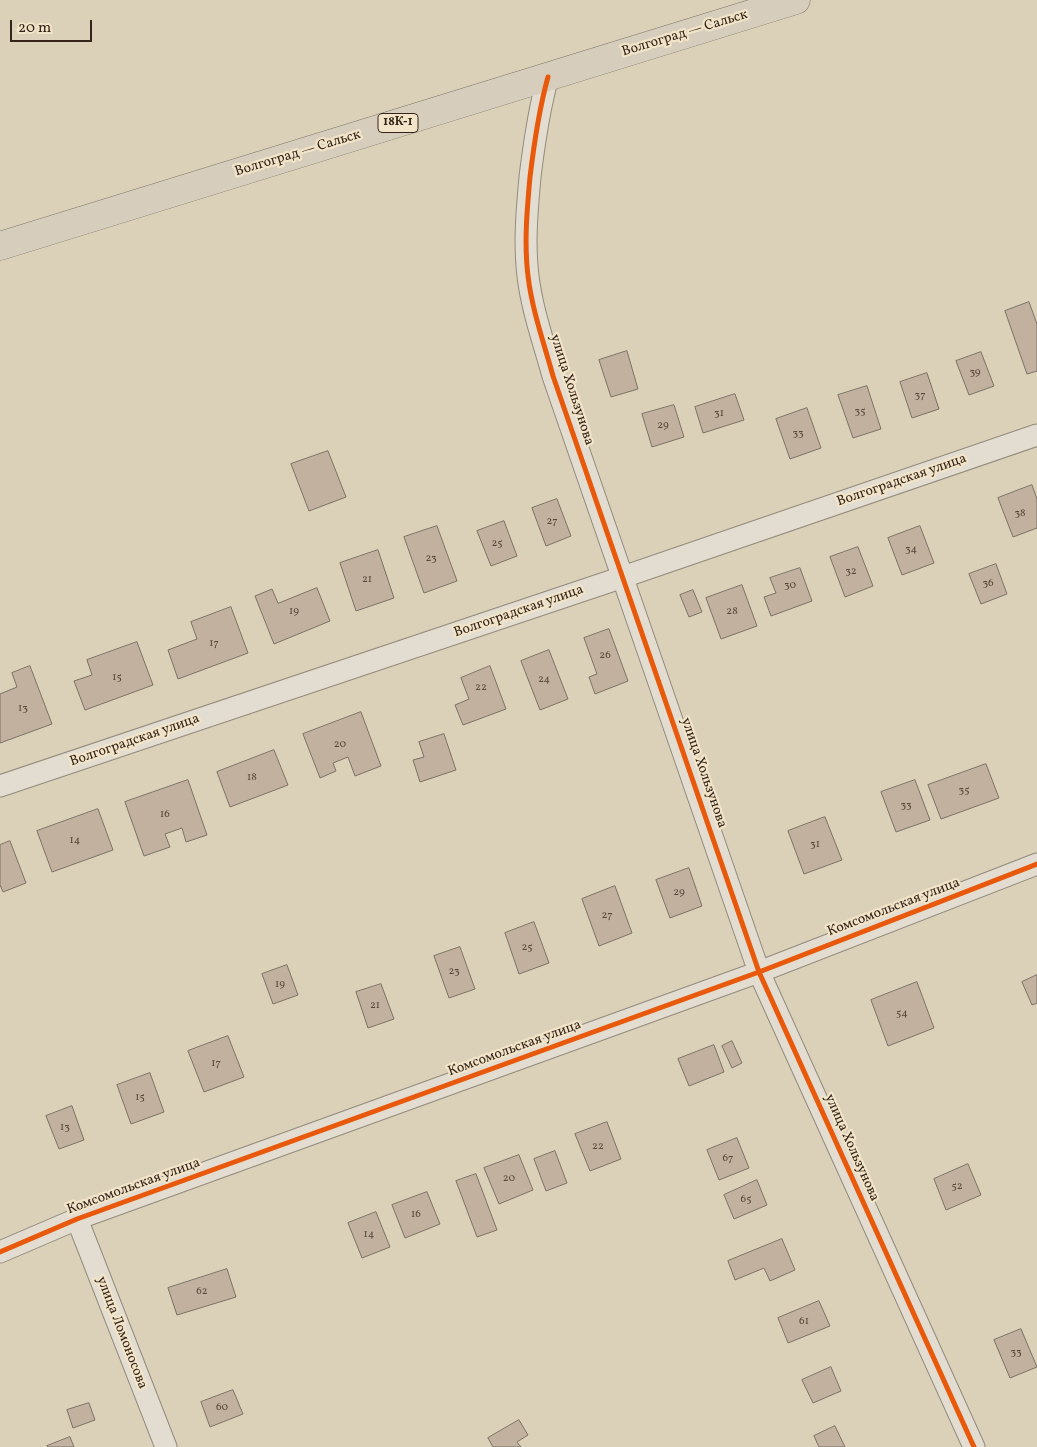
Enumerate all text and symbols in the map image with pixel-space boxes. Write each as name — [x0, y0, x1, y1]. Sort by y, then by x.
street label: Волгоград — Сальск — [620, 7, 750, 61]
scale bar — [12, 10, 95, 42]
text: 20 m — [18, 18, 51, 39]
road number: 18К-1 — [378, 114, 418, 132]
street label: Волгоград — Сальск — [233, 127, 363, 181]
street label: улица Хользунова — [545, 332, 597, 448]
house number: 39 — [969, 366, 981, 380]
house number: 37 — [915, 389, 925, 403]
house number: 35 — [855, 405, 865, 419]
house number: 31 — [714, 407, 724, 421]
house number: 29 — [657, 419, 669, 433]
house number: 33 — [792, 427, 804, 441]
street label: Волгоградская улица — [835, 451, 969, 511]
house number: 38 — [1014, 507, 1026, 521]
house number: 27 — [547, 515, 557, 529]
house number: 25 — [491, 537, 503, 551]
house number: 34 — [905, 543, 917, 557]
house number: 23 — [425, 552, 437, 566]
house number: 32 — [845, 565, 857, 579]
house number: 21 — [362, 573, 372, 587]
house number: 36 — [982, 577, 994, 591]
house number: 30 — [784, 579, 796, 593]
street label: Волгоградская улица — [452, 582, 586, 642]
house number: 19 — [289, 605, 299, 619]
house number: 28 — [726, 605, 738, 619]
house number: 17 — [209, 637, 219, 651]
house number: 26 — [599, 649, 611, 663]
house number: 15 — [112, 671, 122, 685]
house number: 24 — [538, 673, 550, 687]
house number: 22 — [475, 681, 487, 695]
house number: 13 — [18, 702, 28, 716]
street label: Волгоградская улица — [68, 711, 202, 771]
street label: улица Хользунова — [676, 716, 730, 830]
house number: 20 — [334, 738, 346, 752]
house number: 18 — [247, 771, 257, 785]
house number: 35 — [959, 784, 969, 798]
house number: 33 — [900, 799, 912, 813]
house number: 16 — [160, 808, 170, 822]
house number: 14 — [70, 834, 80, 848]
house number: 31 — [810, 838, 820, 852]
street label: Комсомольская улица — [825, 875, 963, 941]
house number: 29 — [673, 886, 685, 900]
house number: 27 — [602, 909, 612, 923]
house number: 25 — [521, 941, 533, 955]
house number: 23 — [448, 965, 460, 979]
house number: 19 — [275, 978, 285, 992]
house number: 21 — [370, 999, 380, 1013]
house number: 54 — [896, 1007, 908, 1021]
street label: Комсомольская улица — [446, 1017, 584, 1081]
house number: 17 — [211, 1057, 221, 1071]
house number: 15 — [135, 1091, 145, 1105]
street label: улица Хользунова — [820, 1092, 882, 1204]
house number: 13 — [60, 1121, 70, 1135]
house number: 22 — [592, 1140, 604, 1154]
house number: 67 — [723, 1152, 733, 1166]
street label: Комсомольская улица — [65, 1155, 203, 1219]
house number: 20 — [503, 1172, 515, 1186]
house number: 52 — [951, 1180, 963, 1194]
house number: 65 — [741, 1193, 751, 1207]
house number: 16 — [411, 1208, 421, 1222]
house number: 14 — [364, 1228, 374, 1242]
street label: улица Ломоносова — [92, 1274, 150, 1392]
house number: 62 — [196, 1285, 208, 1299]
house number: 61 — [799, 1315, 809, 1329]
house number: 33 — [1010, 1346, 1022, 1360]
house number: 60 — [216, 1401, 228, 1415]

